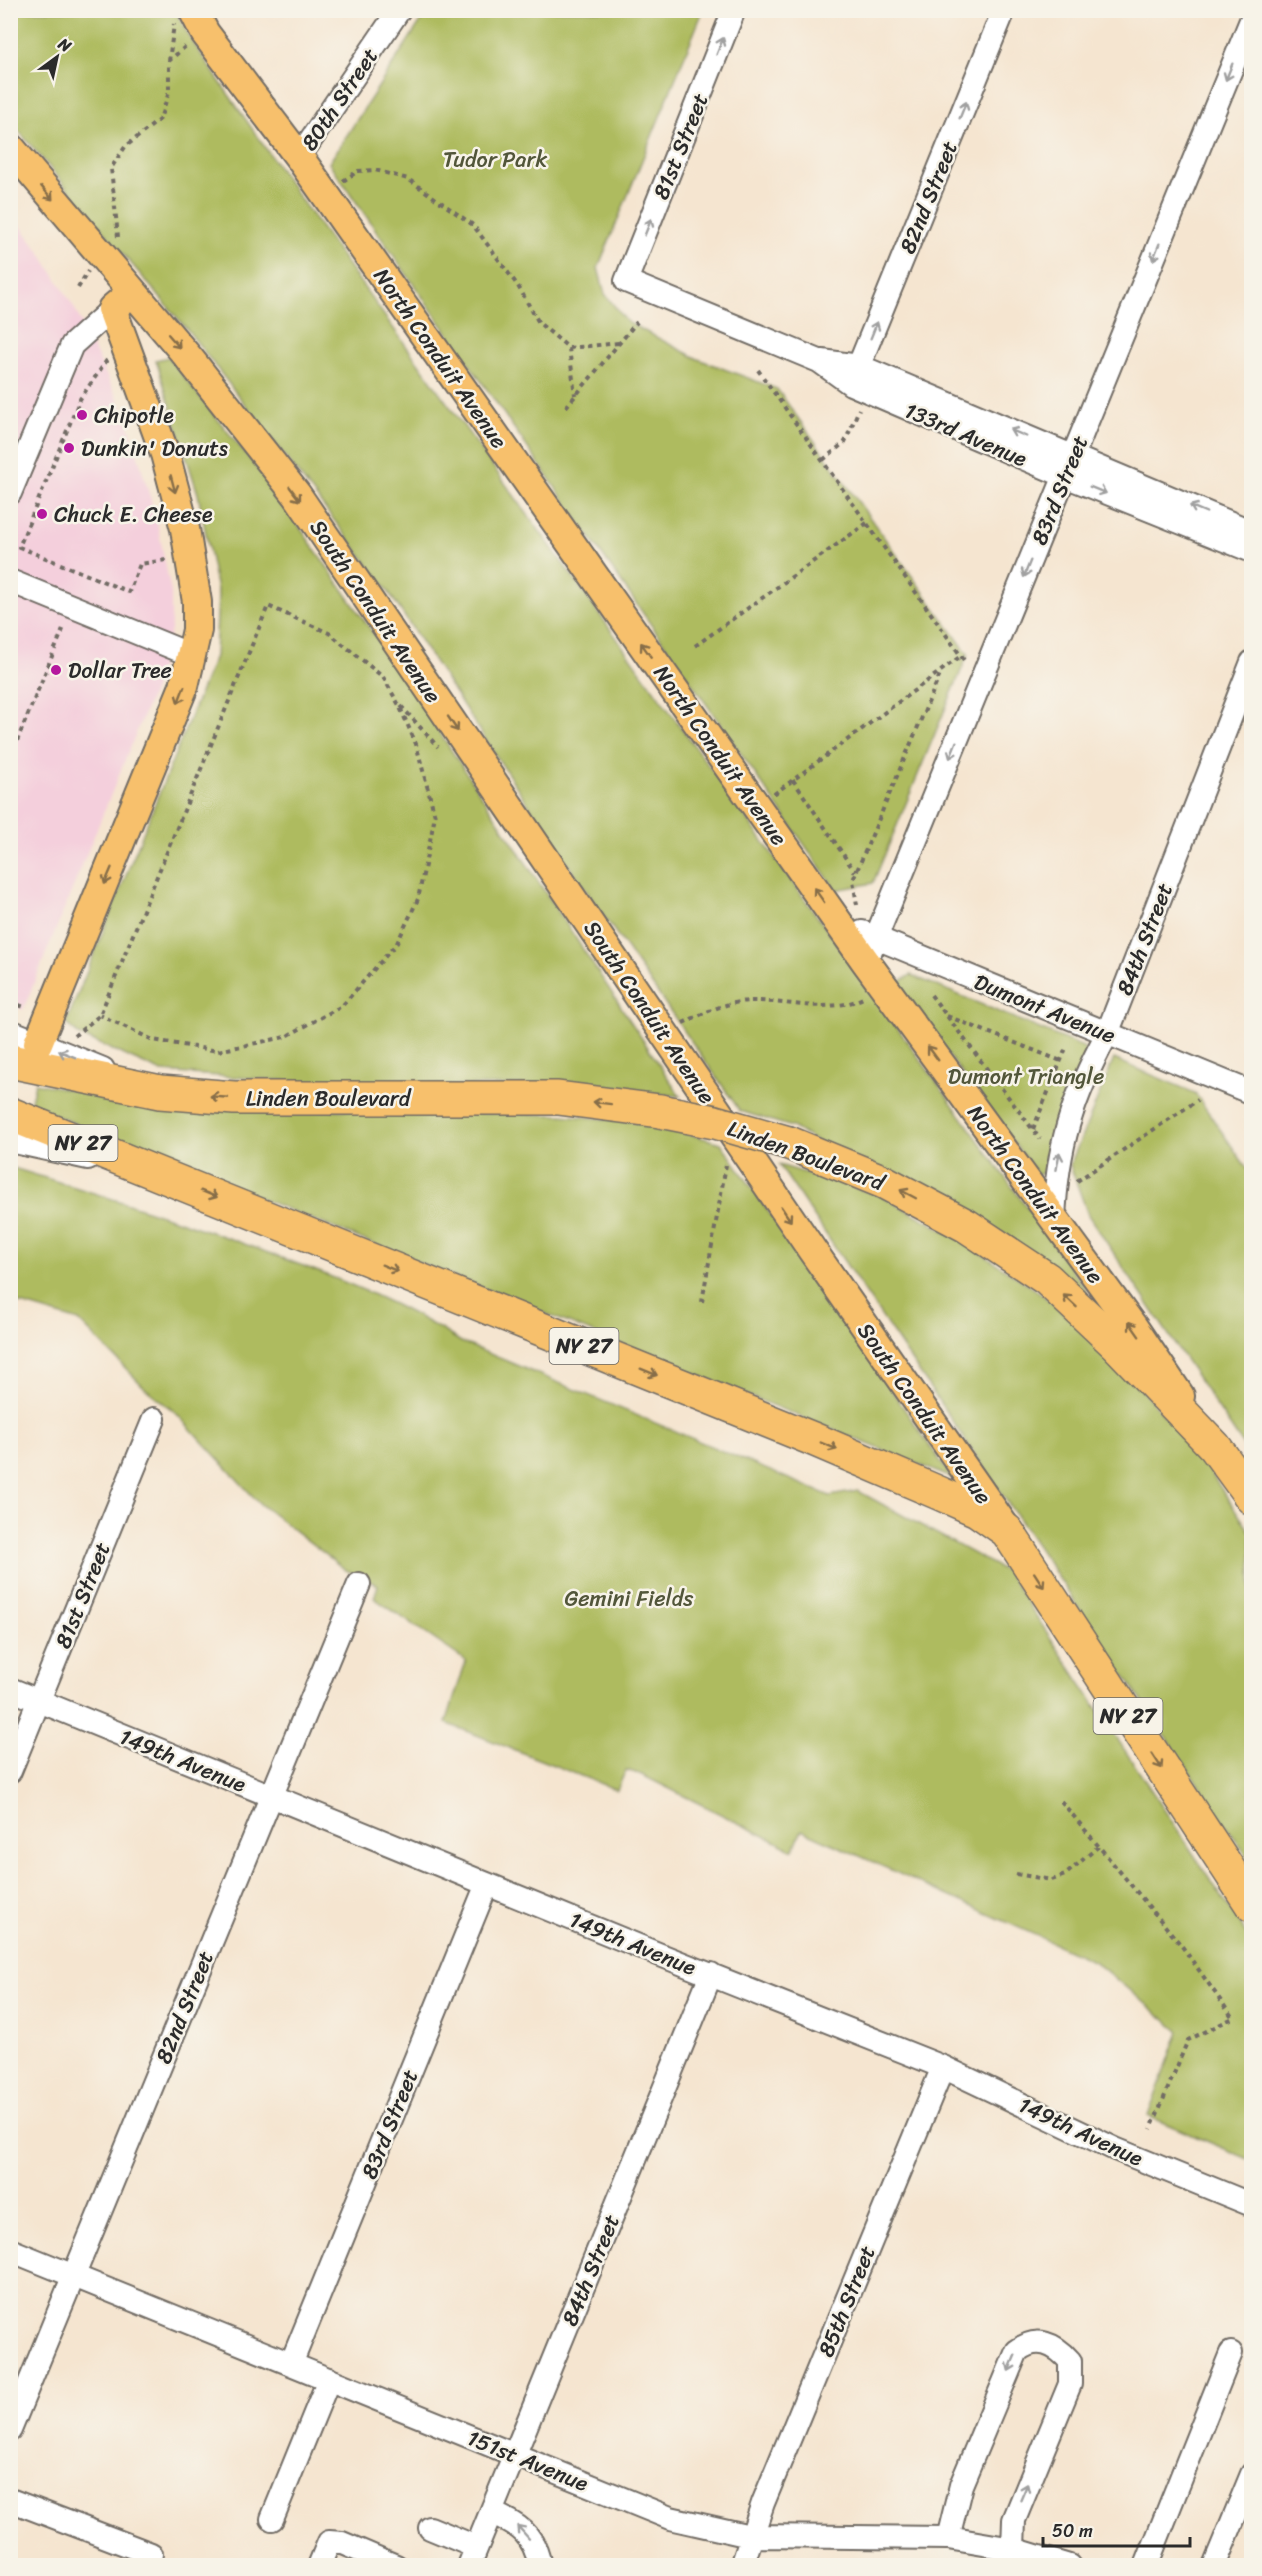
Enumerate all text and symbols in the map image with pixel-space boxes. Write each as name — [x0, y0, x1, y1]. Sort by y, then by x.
north arrow — [27, 27, 87, 87]
text: N — [52, 29, 78, 61]
one-way arrow — [715, 37, 726, 56]
street label: 80th Street — [290, 39, 389, 159]
one-way arrow — [1223, 62, 1234, 81]
street label: 81st Street — [641, 87, 720, 205]
one-way arrow — [958, 102, 969, 120]
street label: 82nd Street — [888, 134, 969, 260]
park label: Tudor Park — [443, 140, 547, 179]
one-way arrow — [40, 185, 54, 200]
one-way arrow — [643, 218, 654, 237]
one-way arrow — [1150, 243, 1161, 261]
street label: North Conduit Avenue — [363, 259, 518, 457]
one-way arrow — [869, 321, 880, 339]
one-way arrow — [167, 333, 181, 348]
street label: 133rd Avenue — [898, 391, 1034, 478]
place label: Chipotle — [94, 396, 174, 435]
marker: Chipotle — [75, 408, 89, 422]
one-way arrow — [1009, 427, 1028, 438]
place label: Dunkin' Donuts — [81, 429, 228, 468]
street label: 83rd Street — [1020, 429, 1099, 551]
marker: Dunkin' Donuts — [62, 441, 76, 455]
one-way arrow — [168, 474, 179, 493]
one-way arrow — [289, 485, 301, 501]
one-way arrow — [1088, 485, 1107, 496]
place label: Chuck E. Cheese — [54, 495, 213, 534]
one-way arrow — [1189, 503, 1207, 514]
marker: Chuck E. Cheese — [35, 507, 49, 521]
street label: South Conduit Avenue — [299, 511, 452, 711]
one-way arrow — [1021, 559, 1032, 578]
one-way arrow — [640, 642, 652, 658]
place label: Dollar Tree — [68, 651, 172, 690]
street label: North Conduit Avenue — [643, 656, 798, 854]
marker: Dollar Tree — [49, 663, 63, 677]
one-way arrow — [174, 685, 185, 704]
one-way arrow — [447, 715, 459, 731]
one-way arrow — [947, 740, 958, 758]
one-way arrow — [101, 866, 113, 884]
street label: 84th Street — [1105, 877, 1184, 1001]
one-way arrow — [813, 887, 825, 903]
street label: South Conduit Avenue — [573, 912, 726, 1112]
street label: Dumont Avenue — [968, 962, 1122, 1055]
one-way arrow — [927, 1046, 939, 1062]
one-way arrow — [58, 1048, 77, 1059]
park label: Dumont Triangle — [948, 1057, 1104, 1096]
street label: Linden Boulevard — [246, 1079, 412, 1118]
one-way arrow — [209, 1091, 229, 1102]
street label: North Conduit Avenue — [957, 1096, 1114, 1292]
one-way arrow — [593, 1098, 613, 1109]
street label: Linden Boulevard — [722, 1109, 891, 1202]
road number: NY 27 — [48, 1125, 118, 1161]
one-way arrow — [1053, 1152, 1064, 1172]
one-way arrow — [899, 1188, 917, 1200]
one-way arrow — [200, 1189, 218, 1200]
one-way arrow — [780, 1205, 793, 1222]
one-way arrow — [380, 1263, 399, 1274]
one-way arrow — [1063, 1294, 1078, 1308]
street label: South Conduit Avenue — [847, 1314, 1002, 1513]
one-way arrow — [1128, 1322, 1140, 1338]
road number: NY 27 — [550, 1328, 618, 1364]
one-way arrow — [639, 1367, 657, 1378]
one-way arrow — [820, 1441, 838, 1452]
street label: 81st Street — [43, 1536, 122, 1654]
one-way arrow — [1034, 1571, 1046, 1588]
park label: Gemini Fields — [565, 1579, 694, 1618]
road number: NY 27 — [1094, 1698, 1162, 1734]
street label: 149th Avenue — [113, 1717, 252, 1804]
one-way arrow — [1151, 1752, 1163, 1769]
street label: 149th Avenue — [563, 1900, 702, 1987]
street label: 82nd Street — [144, 1944, 225, 2070]
street label: 83rd Street — [350, 2063, 429, 2185]
street label: 149th Avenue — [1012, 2086, 1150, 2178]
street label: 84th Street — [550, 2208, 631, 2332]
street label: 85th Street — [806, 2239, 887, 2363]
one-way arrow — [1006, 2353, 1017, 2372]
street label: 151st Avenue — [461, 2418, 595, 2503]
one-way arrow — [1019, 2483, 1030, 2502]
scale bar — [1043, 2510, 1190, 2548]
text: 50 m — [1052, 2515, 1093, 2547]
one-way arrow — [516, 2524, 530, 2539]

